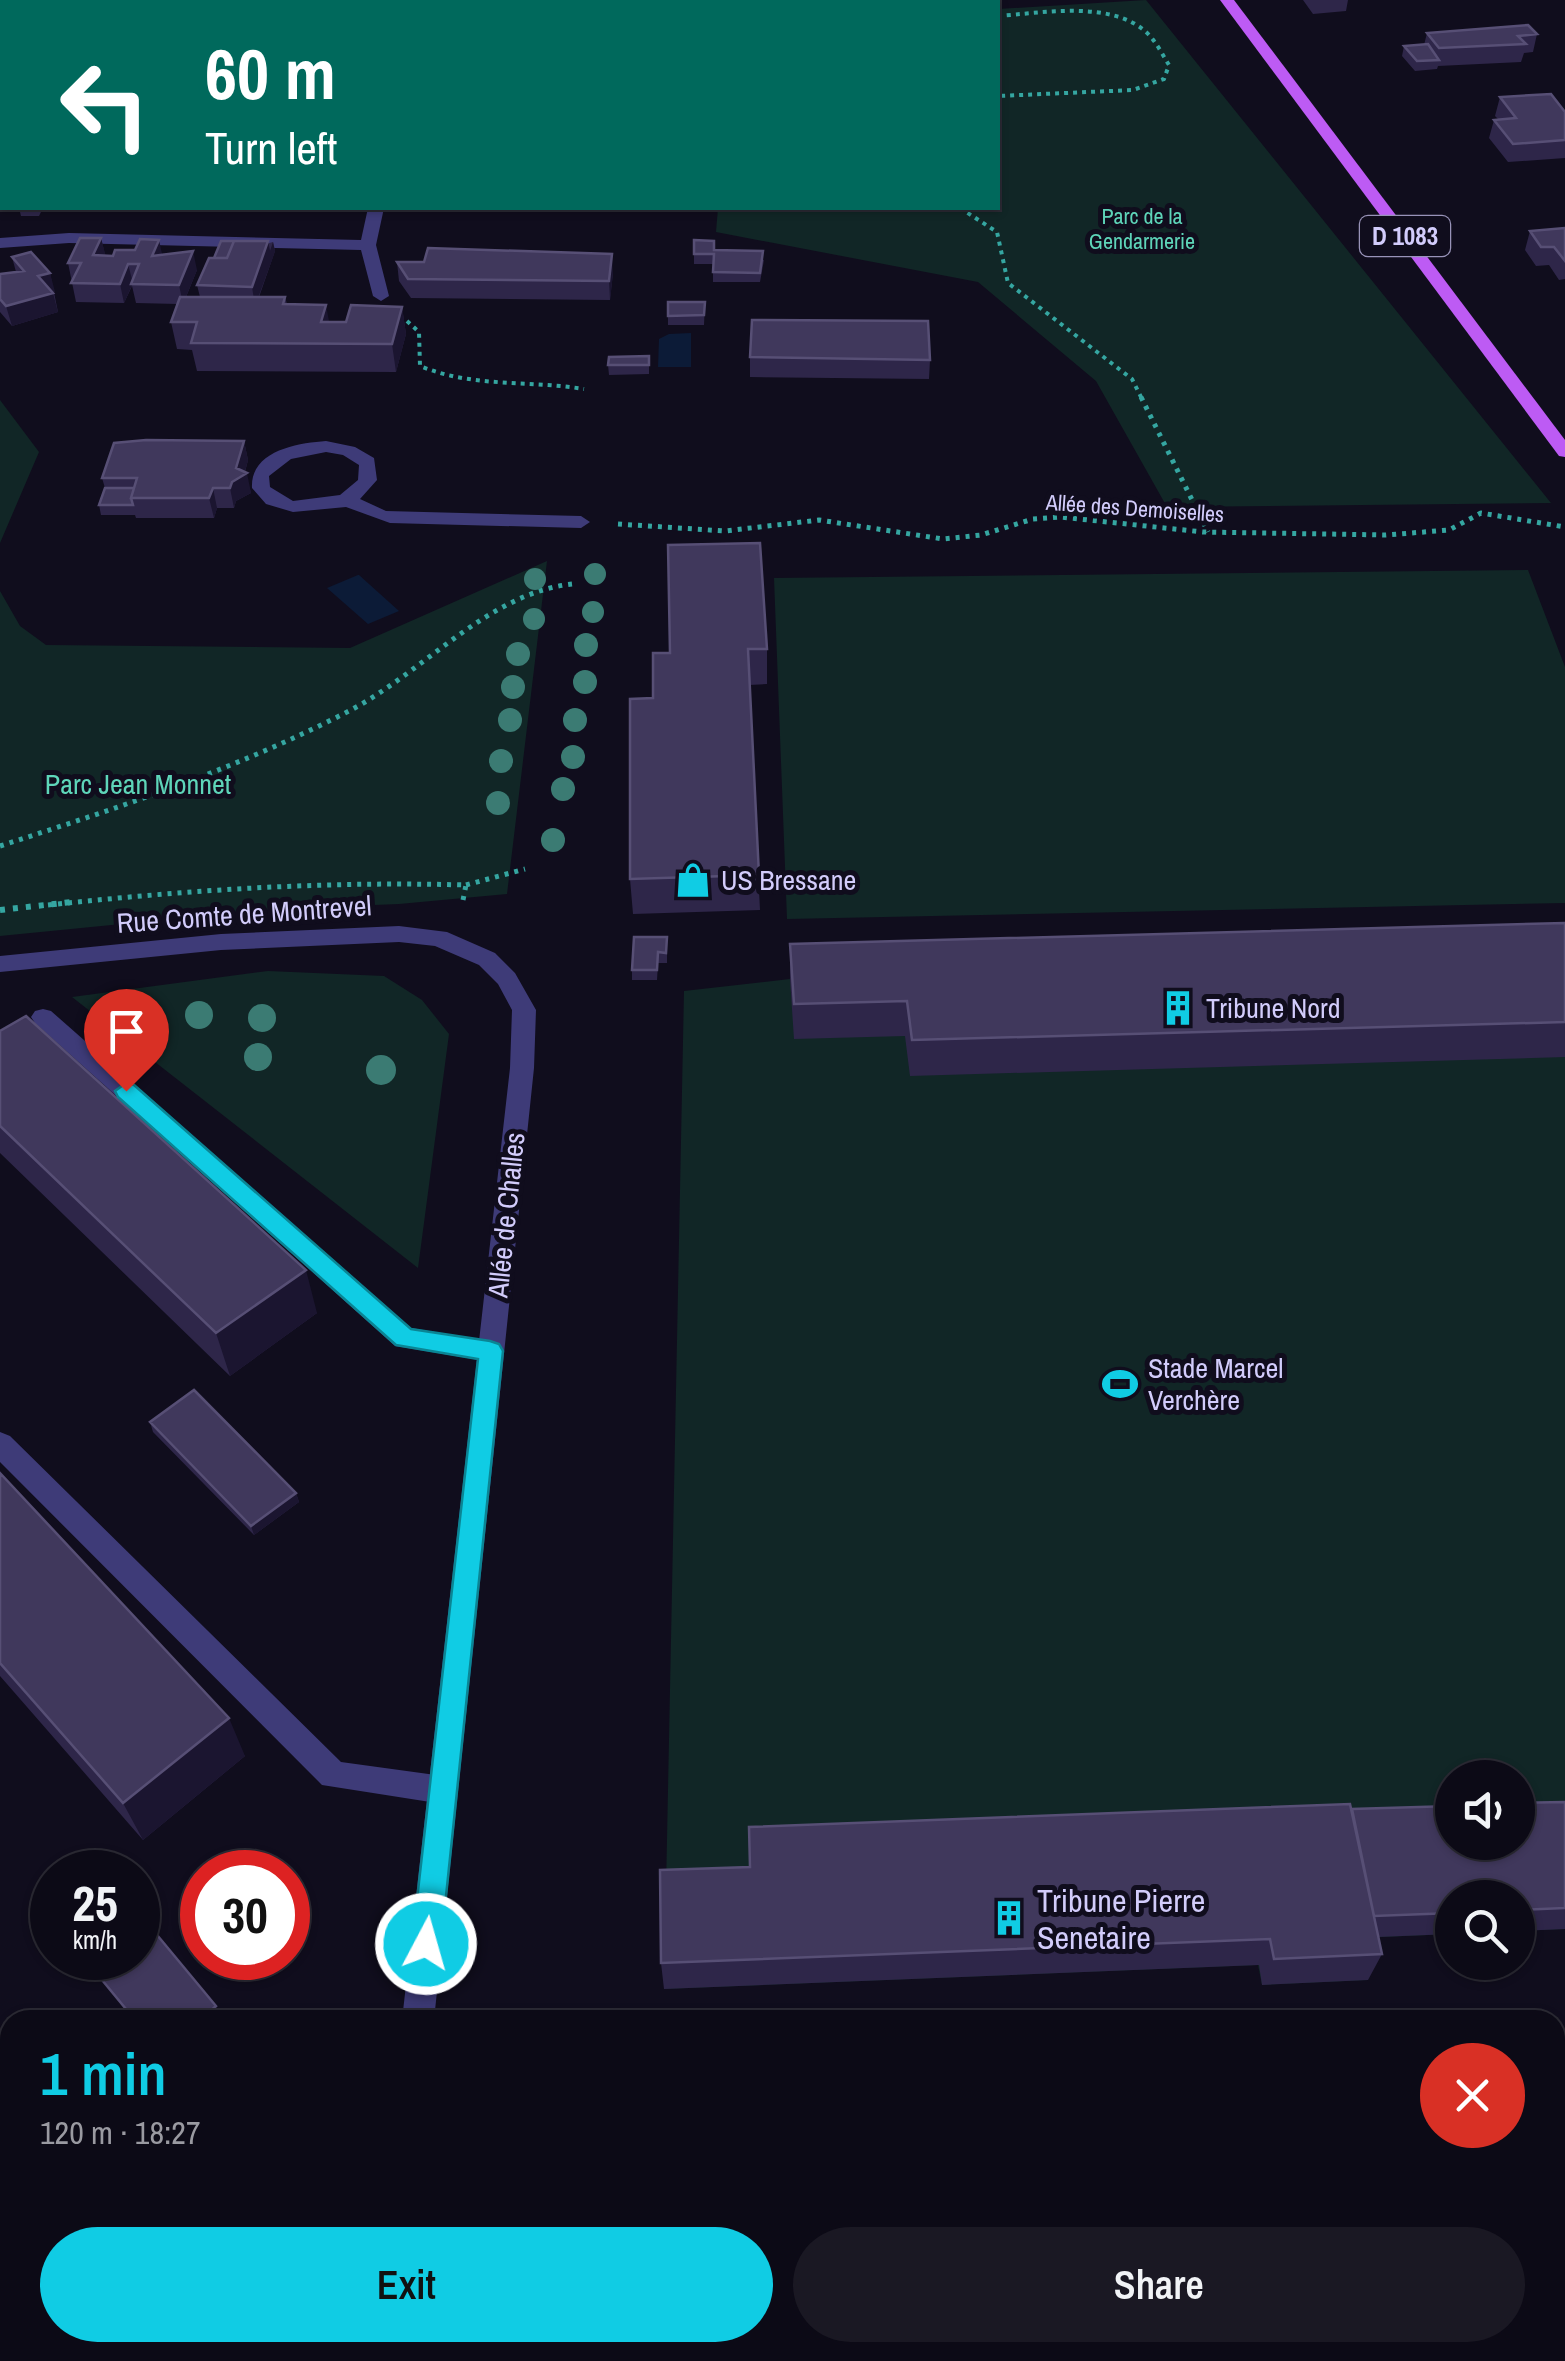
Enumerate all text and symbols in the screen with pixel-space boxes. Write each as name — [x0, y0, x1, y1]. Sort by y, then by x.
text: 60 m — [205, 27, 336, 121]
icon: left — [40, 40, 170, 170]
text: Turn left — [205, 117, 337, 178]
park label: Parc de la Gendarmerie — [1089, 201, 1195, 256]
road number: D 1083 — [1360, 216, 1450, 256]
street label: Allée des Demoiselles — [1044, 487, 1225, 529]
park label: Parc Jean Monnet — [45, 765, 231, 803]
shop icon: US Bressane — [674, 861, 712, 899]
place label: US Bressane — [721, 861, 856, 899]
street label: Rue Comte de Montrevel — [115, 886, 373, 942]
pin — [84, 989, 169, 1092]
building icon: Tribune Nord — [1159, 989, 1197, 1027]
place label: Tribune Nord — [1206, 989, 1340, 1027]
icon: arrive — [99, 1004, 154, 1059]
street label: Allée de Challes — [478, 1131, 534, 1300]
place label: Stade Marcel Verchère — [1148, 1349, 1283, 1419]
sports icon: Stade Marcel Verchère — [1101, 1365, 1139, 1403]
map controls — [1435, 1760, 1535, 1980]
button: sound — [1435, 1760, 1535, 1860]
speed limit sign: 30 — [180, 1850, 310, 1980]
text: 25 — [72, 1869, 118, 1937]
place label: Tribune Pierre Senetaire — [1037, 1879, 1205, 1959]
button: search — [1435, 1880, 1535, 1980]
position arrow — [374, 1892, 478, 1996]
building icon: Tribune Pierre Senetaire — [990, 1899, 1028, 1937]
text: km/h — [73, 1923, 117, 1957]
text: 1 min — [40, 2033, 167, 2114]
button: close — [1420, 2043, 1525, 2148]
text: 120 m · 18:27 — [40, 2111, 200, 2154]
button: Exit — [40, 2227, 773, 2342]
button: Share — [793, 2227, 1525, 2342]

